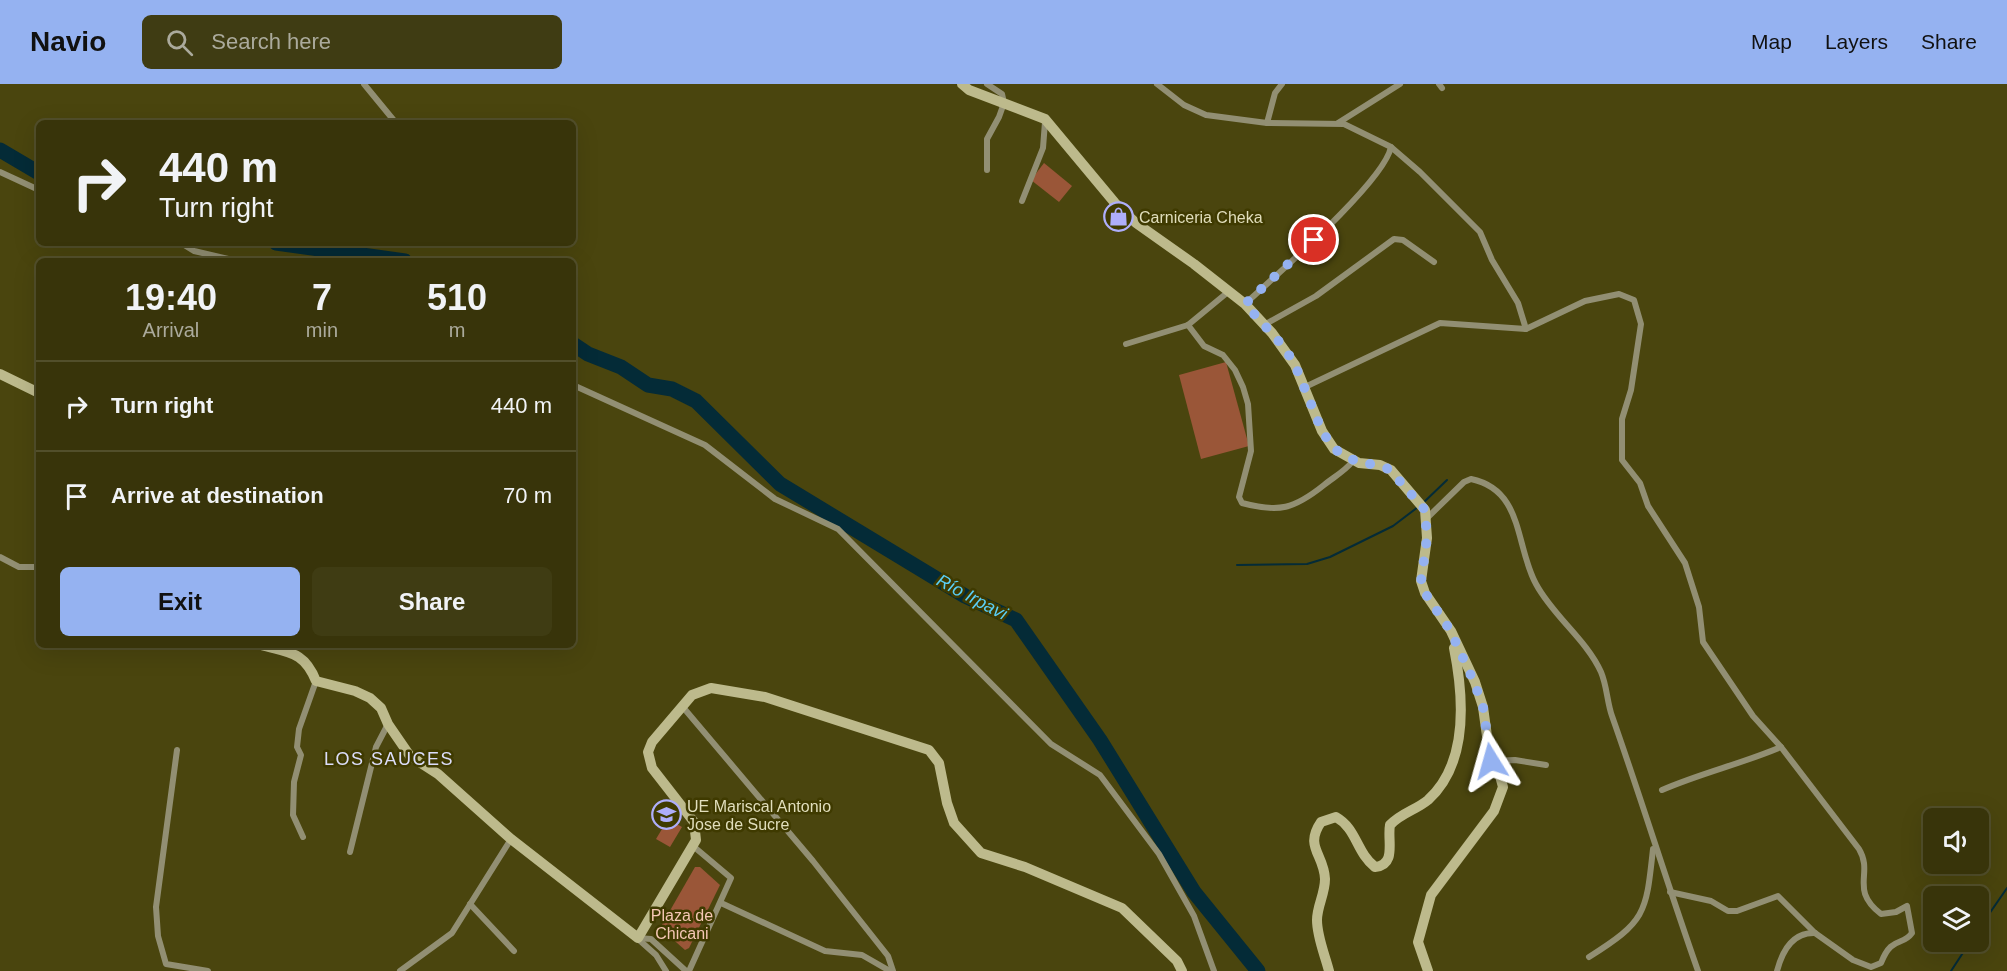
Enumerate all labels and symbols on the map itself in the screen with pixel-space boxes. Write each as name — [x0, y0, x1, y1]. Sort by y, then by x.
shop icon: Carniceria Cheka — [1102, 201, 1134, 233]
place label: Carniceria Cheka — [1139, 209, 1263, 226]
pin — [1288, 214, 1339, 265]
water label: Río Irpavi — [933, 570, 1012, 624]
position arrow — [1459, 729, 1523, 793]
district label: LOS SAUCES — [324, 749, 454, 769]
place label: UE Mariscal Antonio Jose de Sucre — [687, 798, 831, 833]
school or university icon: UE Mariscal Antonio Jose de Sucre — [650, 799, 682, 831]
park label: Plaza de Chicani — [651, 907, 713, 942]

